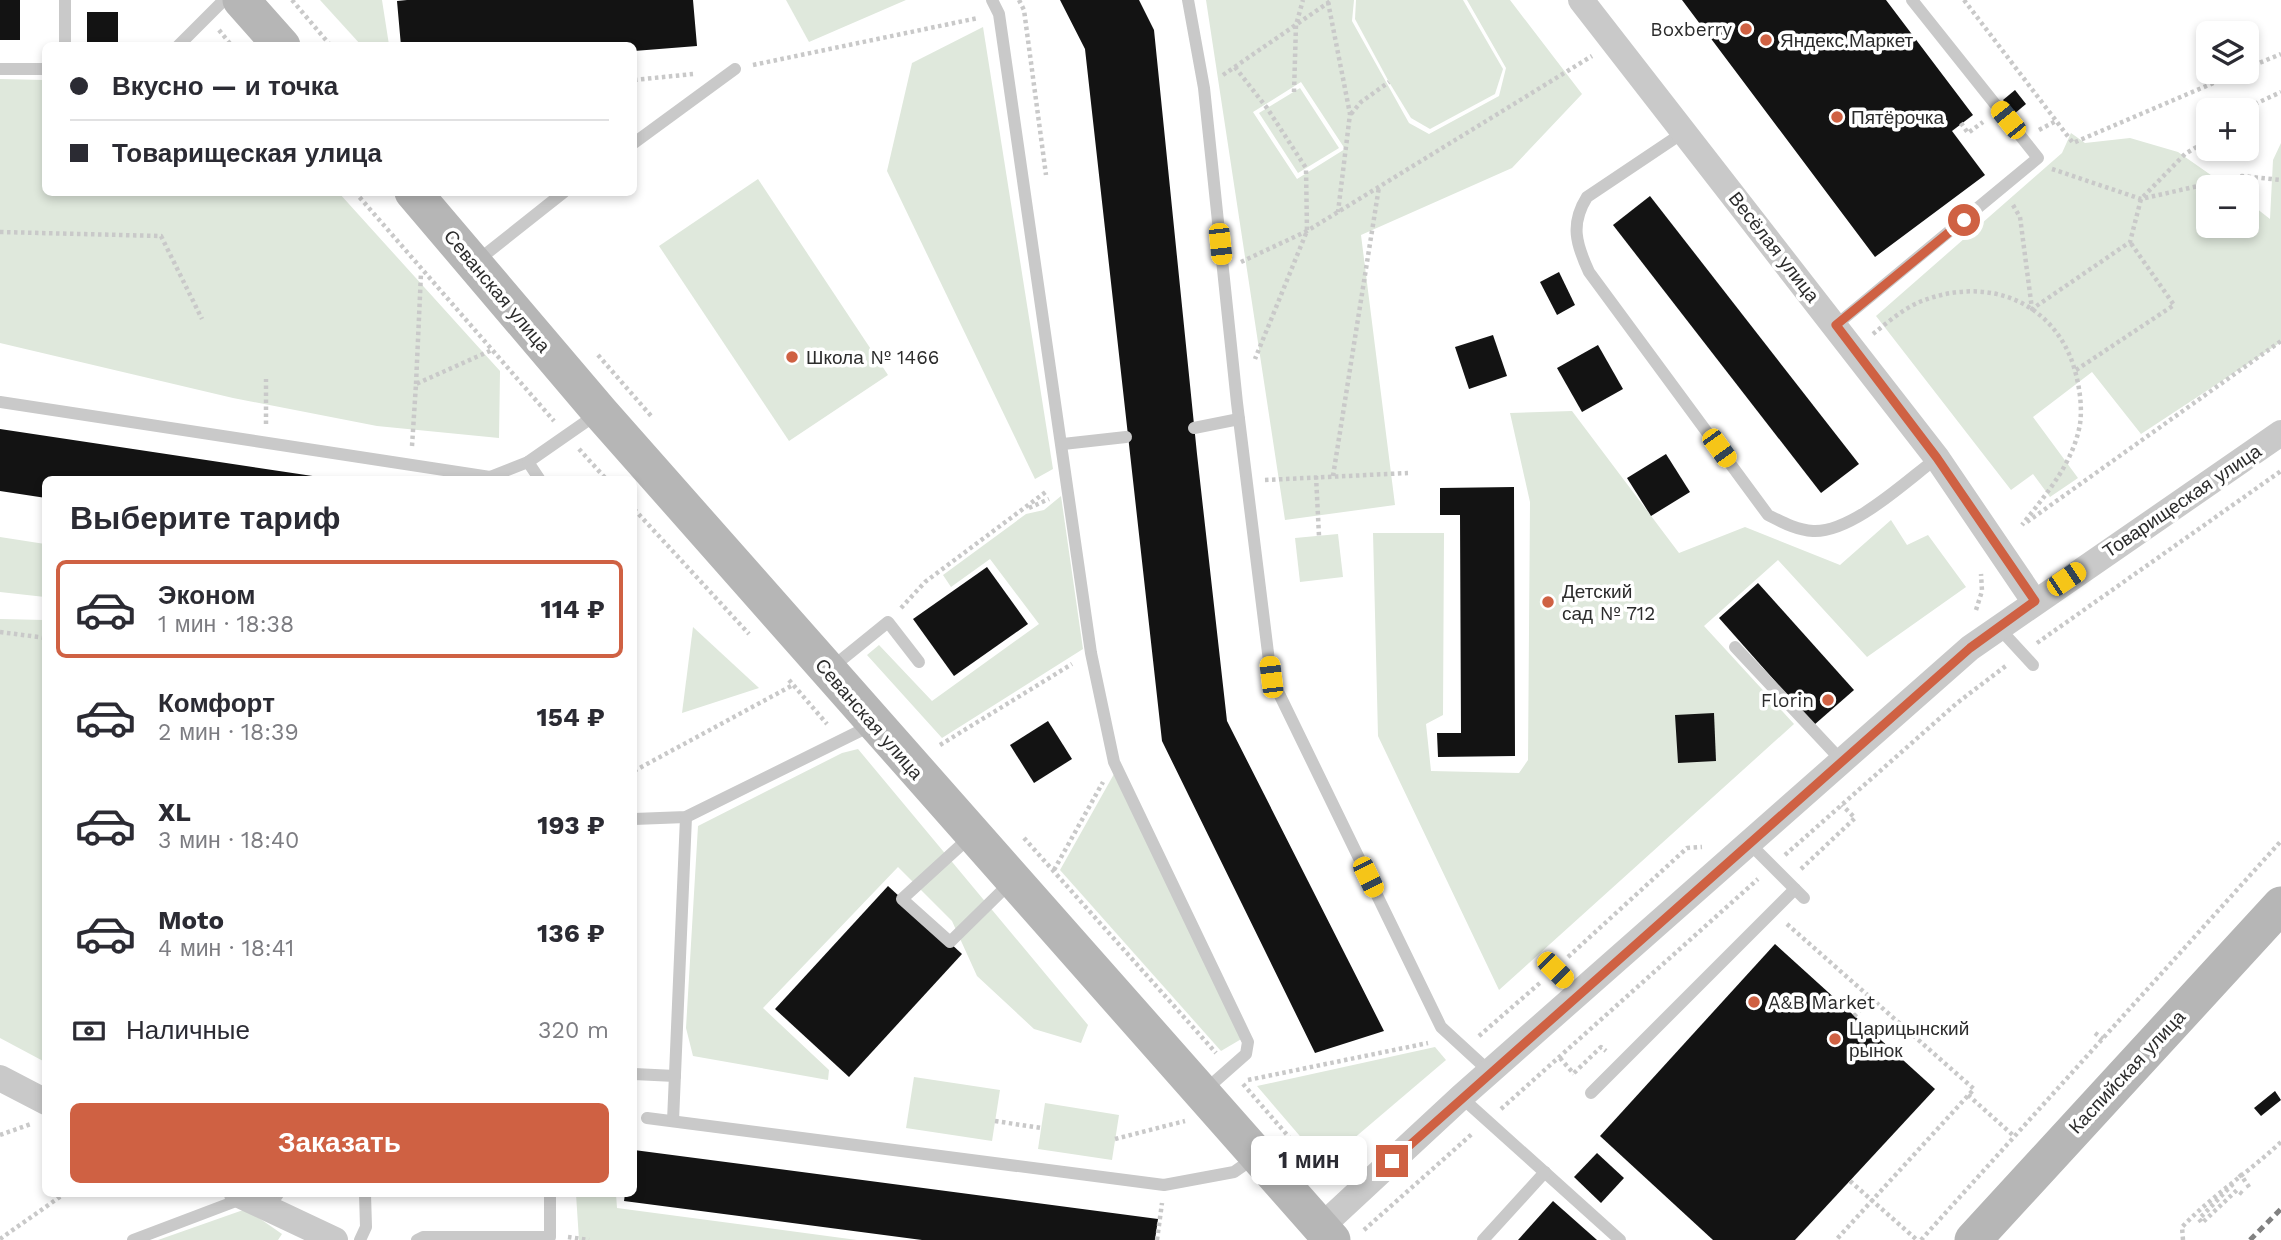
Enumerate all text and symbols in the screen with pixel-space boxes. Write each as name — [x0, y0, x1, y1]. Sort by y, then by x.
place label: Boxberry — [1650, 18, 1732, 41]
marker: Boxberry — [1738, 21, 1754, 37]
map controls — [2196, 21, 2259, 238]
button: layers — [2196, 21, 2259, 84]
place label: Яндекс.Маркет — [1780, 29, 1914, 52]
marker: Яндекс.Маркет — [1758, 32, 1774, 48]
text: Вкусно — и точка — [112, 71, 338, 101]
car — [1987, 97, 2030, 143]
button: + — [2196, 98, 2259, 161]
place label: Пятёрочка — [1851, 106, 1945, 129]
marker: Пятёрочка — [1829, 109, 1845, 125]
text: Товарищеская улица — [112, 138, 382, 168]
button: − — [2196, 175, 2259, 238]
street label: Весёлая улица — [1724, 187, 1825, 307]
route start — [1948, 204, 1980, 236]
car — [1208, 222, 1233, 266]
street label: Севанская улица — [439, 225, 555, 357]
place label: Школа № 1466 — [806, 346, 939, 369]
marker: Школа № 1466 — [784, 349, 800, 365]
car — [1699, 425, 1740, 471]
street label: Товарищеская улица — [2098, 439, 2266, 563]
text: Выберите тариф — [70, 499, 341, 537]
car — [2043, 559, 2090, 599]
icon: car — [74, 578, 137, 641]
text: Эконом — [158, 580, 256, 610]
place label: Детский сад № 712 — [1562, 580, 1655, 625]
text: 114 ₽ — [540, 594, 605, 624]
marker: Детский сад № 712 — [1540, 594, 1556, 610]
text: 1 мин · 18:38 — [158, 611, 294, 638]
street label: Севанская улица — [810, 654, 928, 785]
car — [1259, 655, 1284, 699]
icon: car — [74, 686, 137, 749]
text: Комфорт — [158, 688, 275, 718]
place label: Florin — [1761, 689, 1814, 712]
marker: Florin — [1820, 692, 1836, 708]
text: 154 ₽ — [537, 702, 605, 732]
text: 2 мин · 18:39 — [158, 719, 299, 746]
icon: car — [74, 794, 137, 857]
text: XL — [158, 797, 191, 827]
text: 193 ₽ — [537, 810, 605, 840]
text: 3 мин · 18:40 — [158, 827, 299, 854]
car — [1350, 854, 1387, 900]
icon: car — [74, 902, 137, 965]
text: Moto — [158, 905, 224, 935]
text: 136 ₽ — [537, 918, 605, 948]
text: 4 мин · 18:41 — [158, 935, 294, 962]
car — [1533, 948, 1578, 992]
place label: A&B Market — [1768, 991, 1875, 1014]
marker: A&B Market — [1746, 994, 1762, 1010]
street label: Каспийская улица — [2064, 1005, 2190, 1139]
icon: cash — [70, 1012, 108, 1050]
text: Наличные — [126, 1015, 250, 1045]
text: 320 m — [538, 1017, 609, 1044]
place label: Царицынский рынок — [1849, 1017, 1969, 1062]
marker: Царицынский рынок — [1827, 1031, 1843, 1047]
button: Заказать — [70, 1103, 609, 1183]
callout: 1 мин — [1252, 1136, 1368, 1186]
route end — [1376, 1145, 1408, 1177]
text: 1 мин — [1278, 1147, 1340, 1174]

